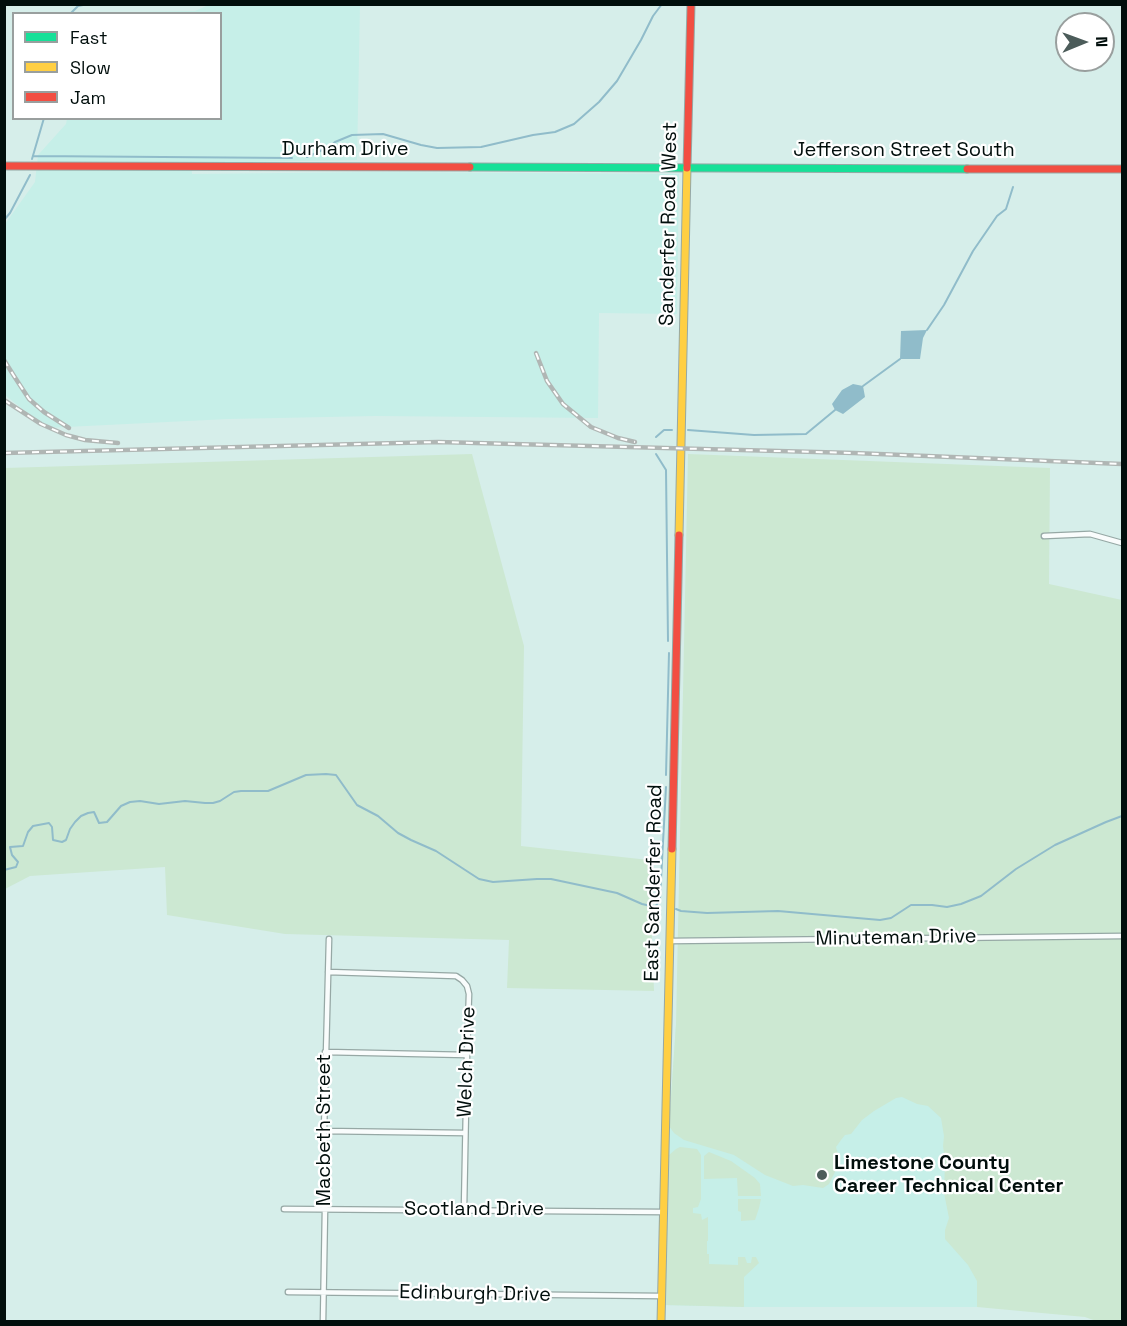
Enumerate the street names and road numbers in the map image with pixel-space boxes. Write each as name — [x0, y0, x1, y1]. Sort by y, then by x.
street label: Sanderfer Road West — [655, 122, 683, 326]
street label: Durham Drive — [281, 138, 409, 162]
street label: Jefferson Street South — [793, 139, 1015, 163]
street label: East Sanderfer Road — [640, 784, 668, 982]
street label: Minuteman Drive — [815, 925, 977, 951]
street label: Welch Drive — [453, 1006, 481, 1118]
street label: Macbeth Street — [313, 1054, 337, 1206]
street label: Scotland Drive — [404, 1198, 544, 1222]
street label: Edinburgh Drive — [399, 1281, 551, 1307]

